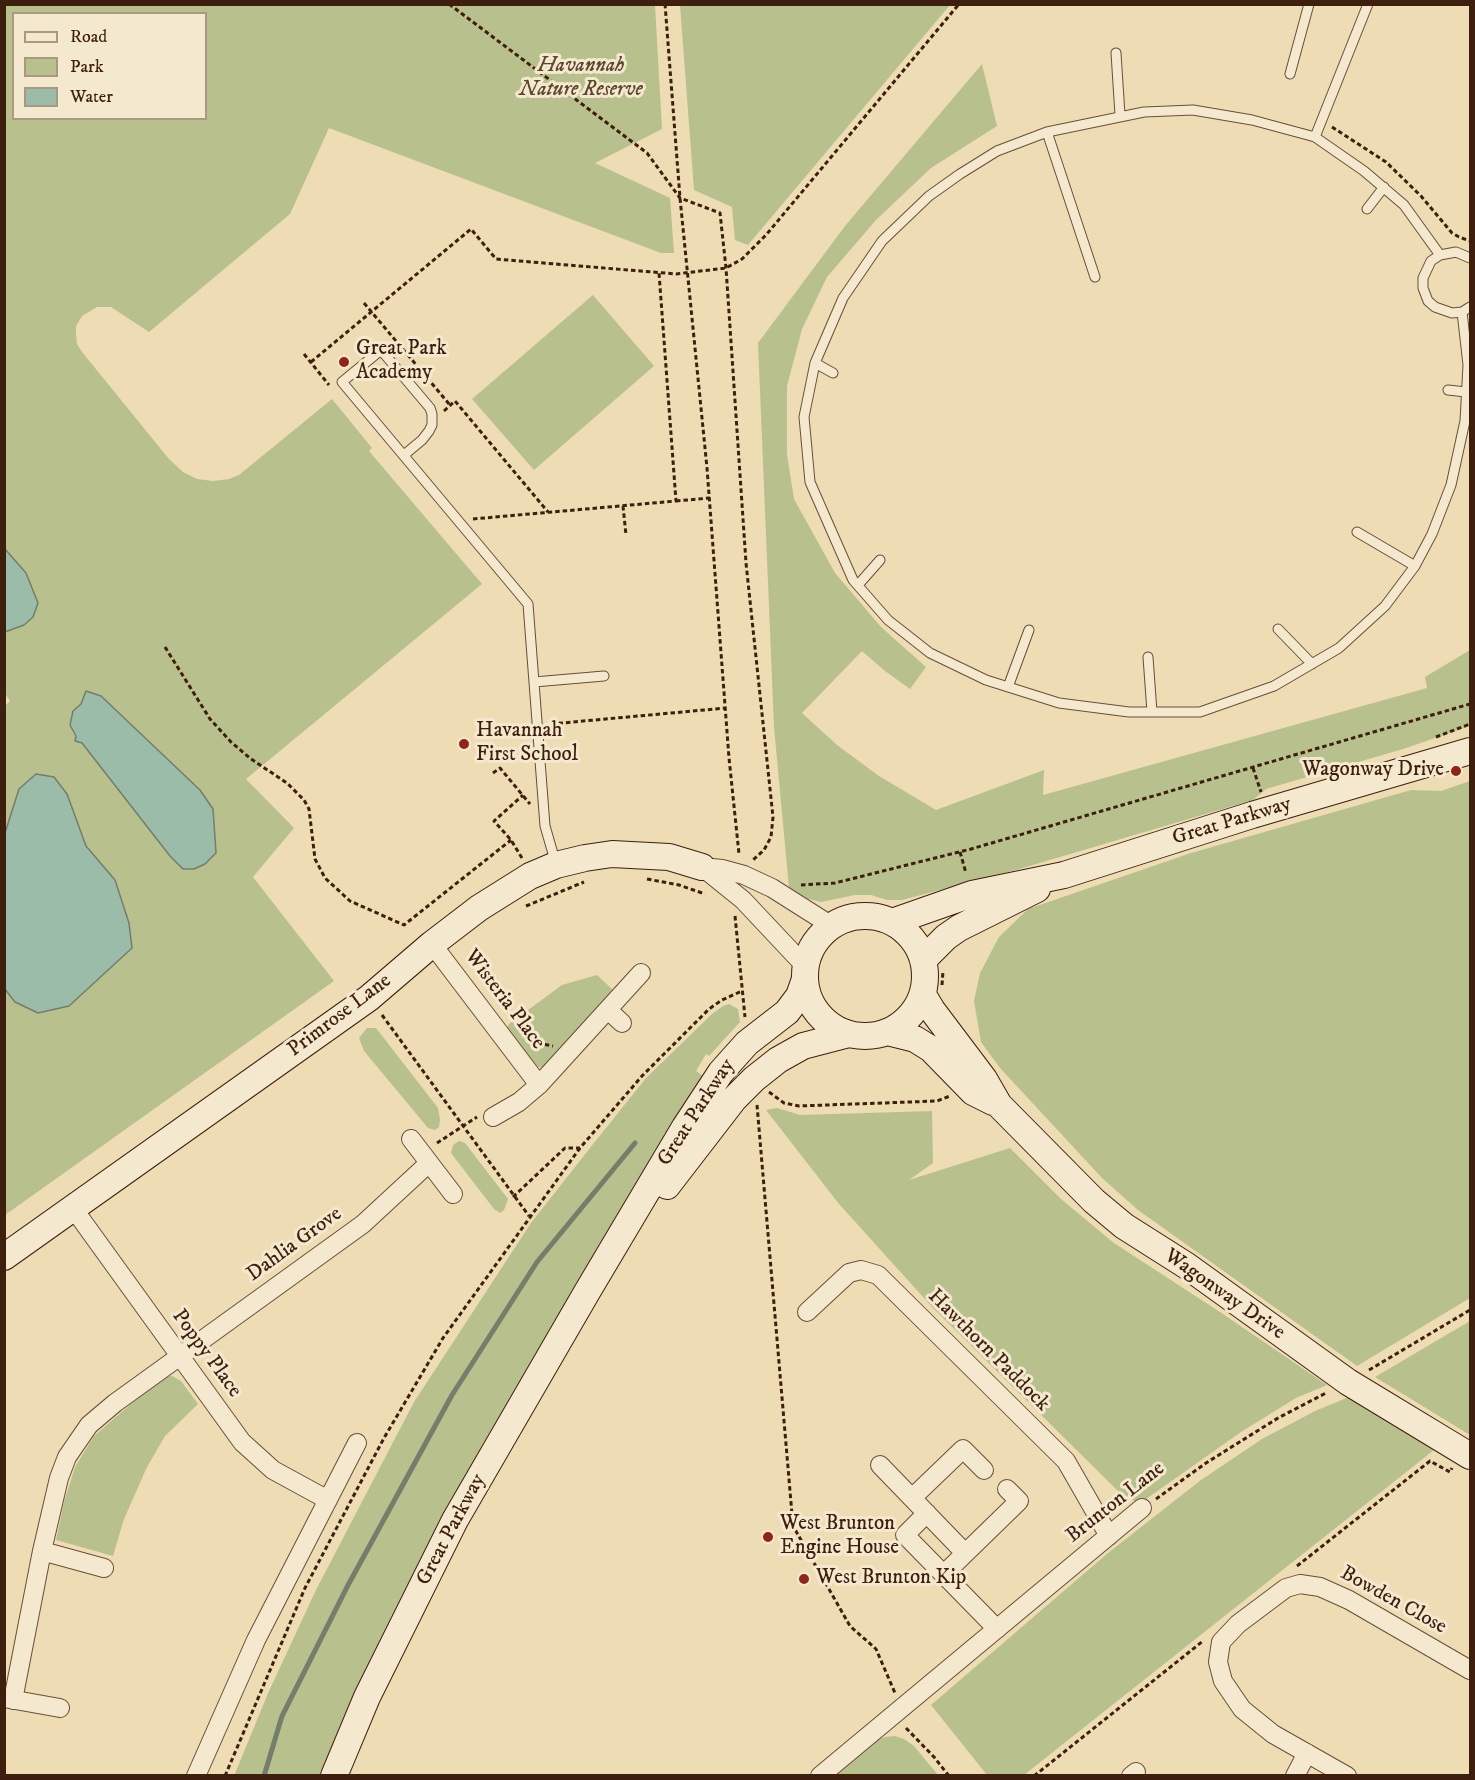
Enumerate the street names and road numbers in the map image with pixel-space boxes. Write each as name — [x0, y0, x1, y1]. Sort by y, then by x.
street label: Great Parkway — [1170, 792, 1294, 852]
street label: Wisteria Place — [458, 945, 550, 1055]
street label: Primrose Lane — [283, 969, 397, 1063]
street label: Great Parkway — [653, 1055, 741, 1171]
street label: Dahlia Grove — [243, 1202, 347, 1288]
street label: Wagonway Drive — [1159, 1244, 1289, 1346]
street label: Hawthorn Paddock — [922, 1285, 1054, 1417]
street label: Poppy Place — [166, 1305, 246, 1403]
street label: Brunton Lane — [1062, 1457, 1170, 1549]
street label: Great Parkway — [412, 1470, 492, 1590]
street label: Bowden Close — [1335, 1561, 1451, 1641]

